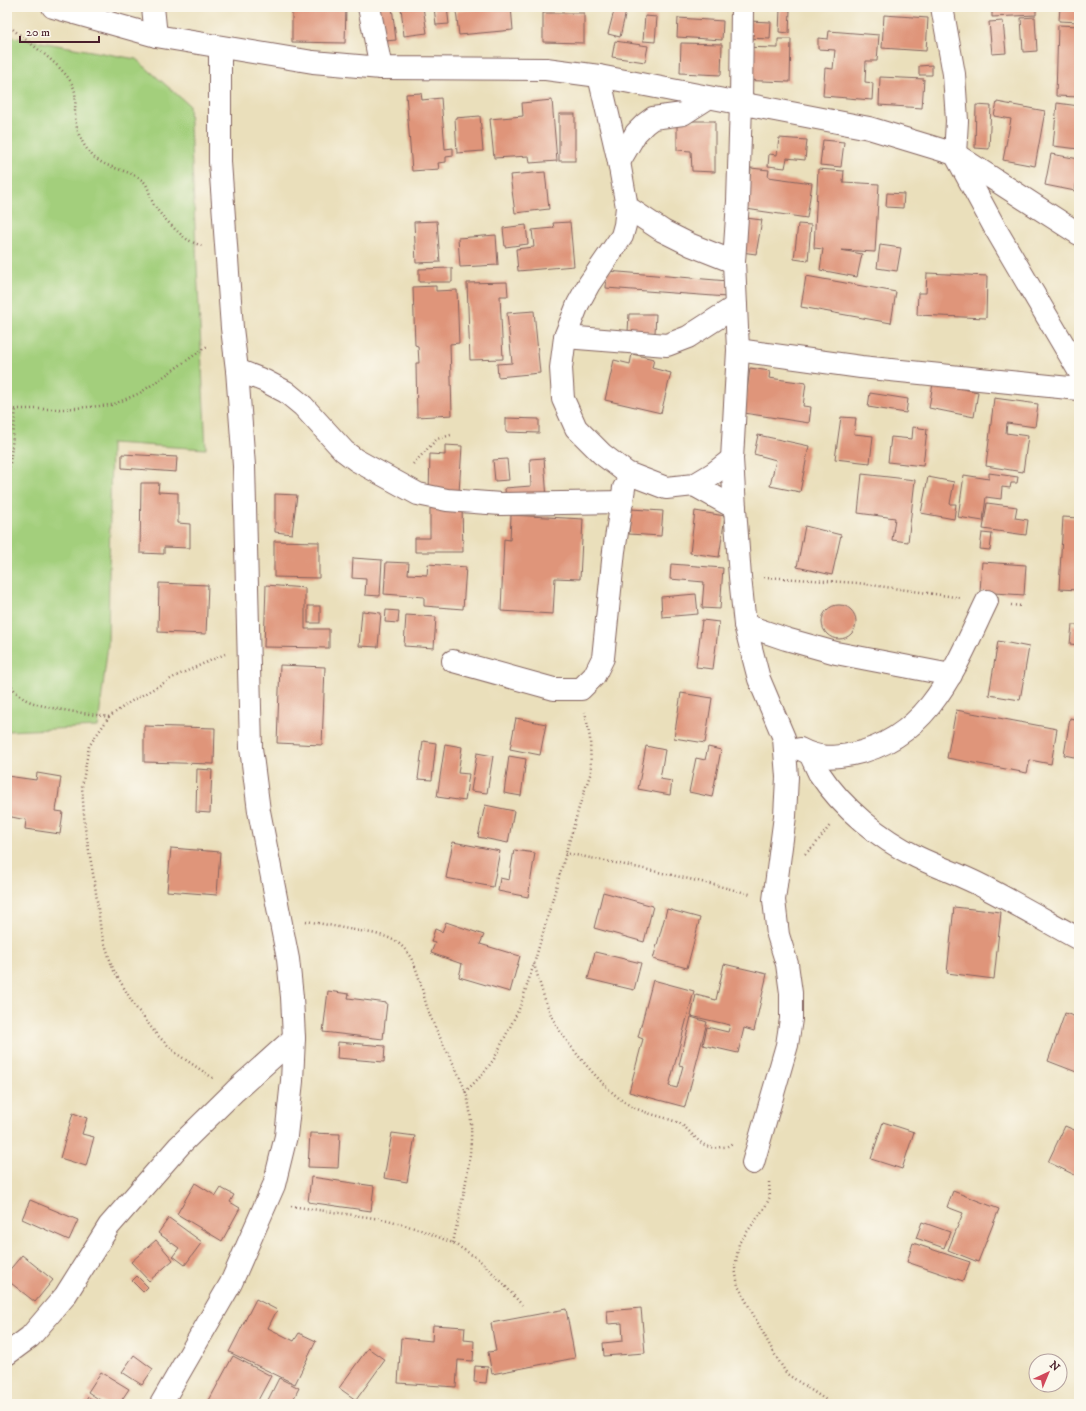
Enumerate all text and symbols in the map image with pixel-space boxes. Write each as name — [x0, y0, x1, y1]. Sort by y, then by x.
scale bar — [20, 18, 99, 44]
text: 20 m — [26, 25, 50, 40]
north arrow — [1028, 1353, 1068, 1393]
text: N — [1046, 1358, 1062, 1375]

